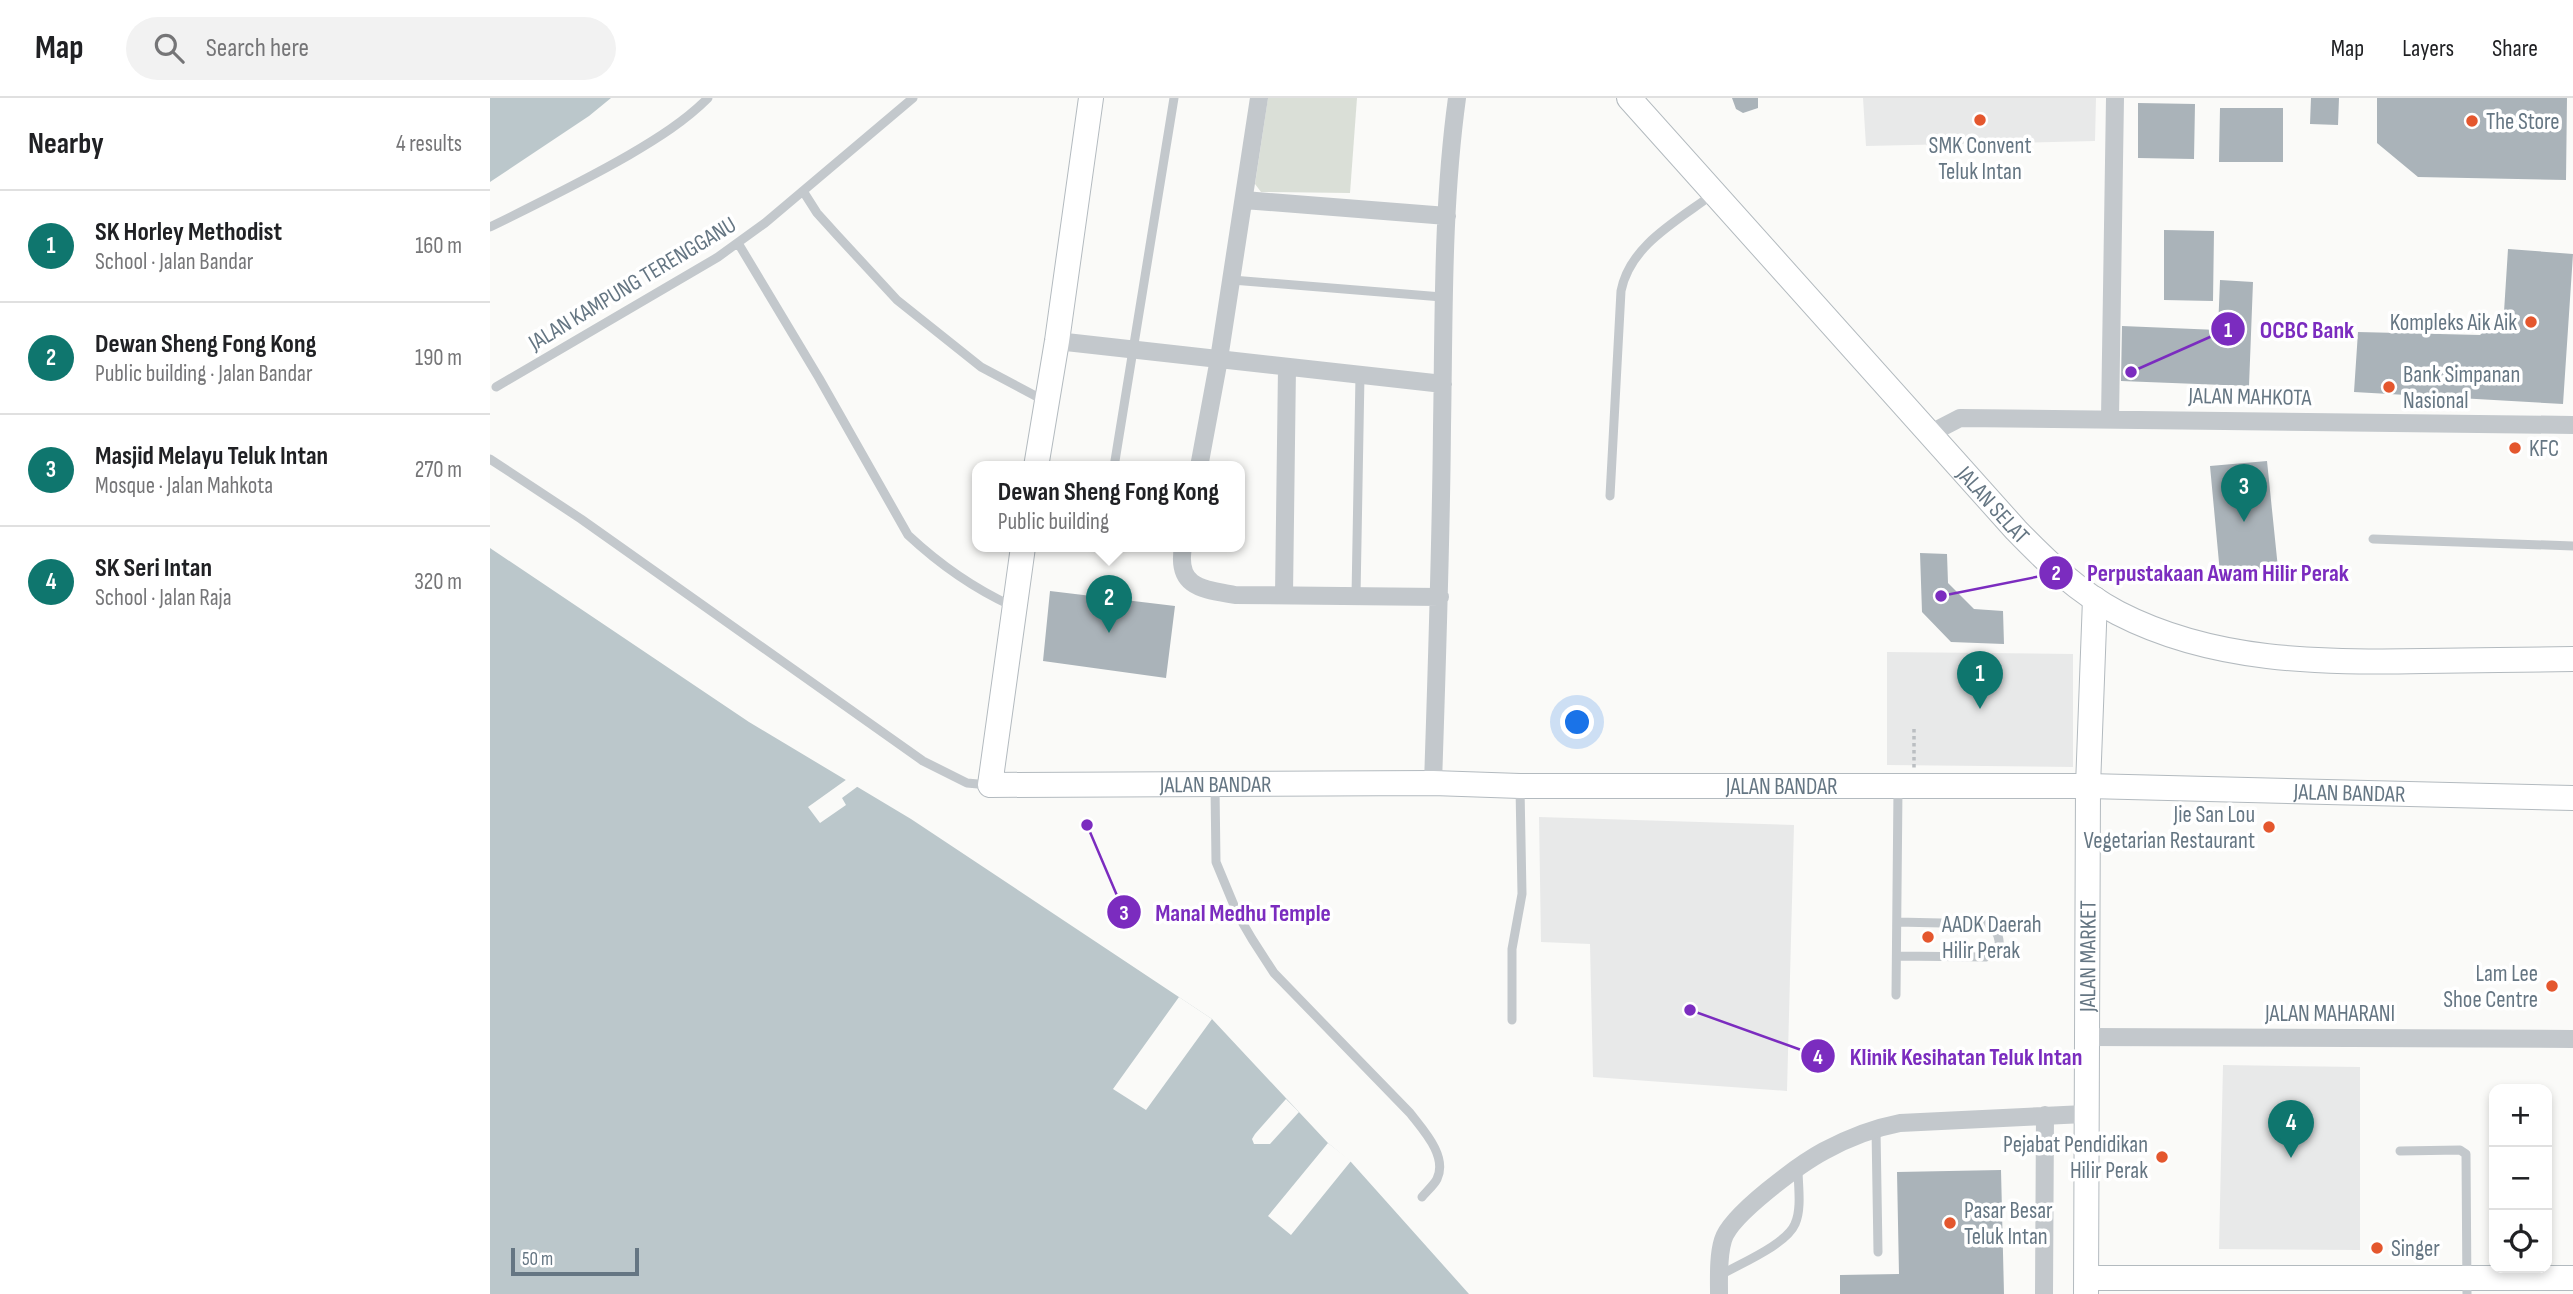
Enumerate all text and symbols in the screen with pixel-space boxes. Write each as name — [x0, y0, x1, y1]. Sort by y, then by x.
search box — [126, 17, 616, 80]
text: Map — [35, 28, 84, 68]
icon: search — [150, 29, 188, 67]
text: Search here — [206, 33, 309, 64]
text: Map — [2331, 34, 2364, 63]
text: Layers — [2402, 34, 2454, 63]
text: Share — [2492, 34, 2538, 63]
place label: The Store — [2486, 108, 2560, 136]
marker: SMK Convent Teluk Intan — [1972, 112, 1988, 128]
marker: The Store — [2464, 113, 2480, 129]
text: Nearby — [28, 126, 104, 162]
text: 4 results — [396, 130, 462, 158]
place label: SMK Convent Teluk Intan — [1929, 132, 2031, 186]
street label: JALAN KAMPUNG TERENGGANU — [523, 211, 741, 357]
text: SK Horley Methodist — [95, 217, 282, 248]
text: 1 — [46, 232, 56, 260]
text: 160 m — [415, 232, 462, 260]
text: School · Jalan Bandar — [95, 248, 253, 276]
callout: OCBC Bank — [2211, 307, 2368, 352]
place label: Kompleks Aik Aik — [2390, 309, 2517, 337]
marker: Kompleks Aik Aik — [2523, 314, 2539, 330]
text: OCBC Bank — [2260, 316, 2354, 345]
text: 1 — [2224, 318, 2232, 343]
text: Dewan Sheng Fong Kong — [95, 329, 316, 360]
text: 2 — [46, 344, 56, 372]
text: 190 m — [415, 344, 462, 372]
text: Public building · Jalan Bandar — [95, 360, 313, 388]
place label: Bank Simpanan Nasional — [2403, 361, 2520, 415]
marker: Bank Simpanan Nasional — [2381, 379, 2397, 395]
street label: JALAN MAHKOTA — [2187, 382, 2312, 412]
place label: KFC — [2529, 435, 2559, 463]
marker: KFC — [2507, 440, 2523, 456]
text: Masjid Melayu Teluk Intan — [95, 441, 328, 472]
text: 3 — [46, 456, 56, 484]
text: 270 m — [415, 456, 462, 484]
street label: JALAN SELAT — [1950, 460, 2035, 550]
popup — [972, 461, 1245, 552]
pin: 3 — [2221, 464, 2267, 522]
text: Mosque · Jalan Mahkota — [95, 472, 273, 500]
text: Dewan Sheng Fong Kong — [998, 477, 1219, 508]
text: Public building — [998, 508, 1109, 536]
callout: Perpustakaan Awam Hilir Perak — [2038, 550, 2363, 595]
text: SK Seri Intan — [95, 553, 212, 584]
text: Perpustakaan Awam Hilir Perak — [2087, 559, 2349, 588]
text: 2 — [2051, 561, 2061, 586]
text: 4 — [46, 568, 56, 596]
text: 320 m — [414, 568, 462, 596]
pin: 2 — [1086, 575, 1132, 633]
text: School · Jalan Raja — [95, 584, 232, 612]
pin: 1 — [1957, 651, 2003, 709]
your location — [1560, 705, 1594, 739]
street label: JALAN BANDAR — [1159, 771, 1272, 799]
street label: JALAN BANDAR — [1725, 773, 1838, 801]
street label: JALAN BANDAR — [2292, 778, 2406, 809]
place label: Jie San Lou Vegetarian Restaurant — [2084, 801, 2255, 855]
marker: Jie San Lou Vegetarian Restaurant — [2261, 819, 2277, 835]
callout: Manal Medhu Temple — [1106, 890, 1345, 935]
text: Manal Medhu Temple — [1155, 899, 1331, 928]
street label: JALAN MARKET — [2074, 900, 2103, 1013]
text: 3 — [1119, 901, 1129, 926]
place label: AADK Daerah Hilir Perak — [1941, 911, 2042, 965]
marker: AADK Daerah Hilir Perak — [1920, 929, 1936, 945]
place label: Lam Lee Shoe Centre — [2443, 960, 2538, 1014]
marker: Lam Lee Shoe Centre — [2544, 978, 2560, 994]
street label: JALAN MAHARANI — [2264, 1000, 2395, 1028]
callout: Klinik Kesihatan Teluk Intan — [1800, 1034, 2096, 1079]
text: Klinik Kesihatan Teluk Intan — [1850, 1043, 2082, 1072]
text: 4 — [1813, 1045, 1823, 1070]
map controls — [2489, 1084, 2552, 1273]
button: + — [2489, 1084, 2552, 1147]
pin: 4 — [2268, 1100, 2314, 1158]
place label: Pejabat Pendidikan Hilir Perak — [2003, 1131, 2148, 1185]
button: − — [2489, 1147, 2552, 1210]
marker: Pejabat Pendidikan Hilir Perak — [2154, 1149, 2170, 1165]
place label: Pasar Besar Teluk Intan — [1964, 1197, 2053, 1251]
button: locate — [2489, 1210, 2552, 1273]
marker: Pasar Besar Teluk Intan — [1942, 1215, 1958, 1231]
place label: Singer — [2391, 1235, 2440, 1263]
marker: Singer — [2369, 1240, 2385, 1256]
scale bar — [511, 1245, 639, 1277]
text: 50 m — [522, 1248, 553, 1271]

